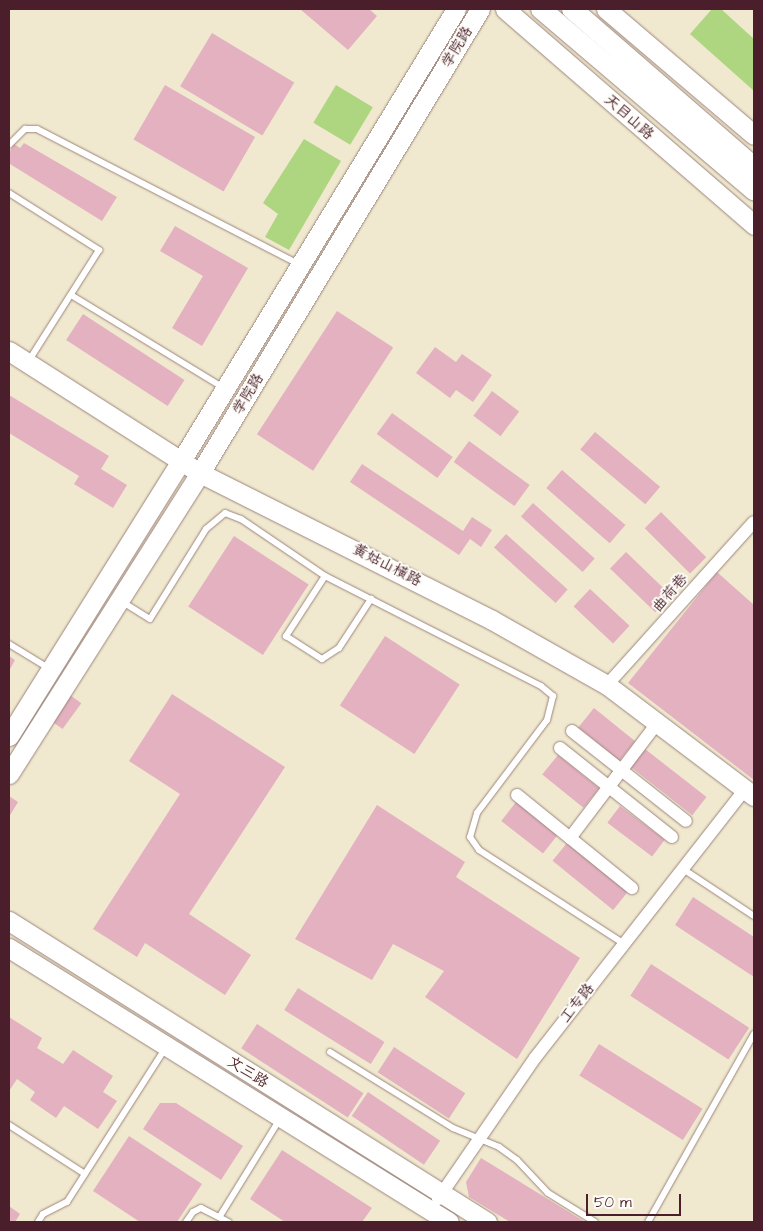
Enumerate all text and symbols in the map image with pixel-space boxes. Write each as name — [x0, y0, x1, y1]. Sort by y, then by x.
street label: 学院路 — [438, 23, 476, 71]
street label: 天目山路 — [600, 91, 658, 143]
street label: 学院路 — [229, 370, 267, 418]
street label: 黄姑山横路 — [350, 540, 424, 590]
street label: 曲荷巷 — [648, 570, 692, 616]
street label: 工专路 — [556, 980, 598, 1026]
street label: 文三路 — [224, 1052, 272, 1092]
scale bar — [588, 1184, 683, 1216]
text: 50 m — [594, 1192, 632, 1213]

